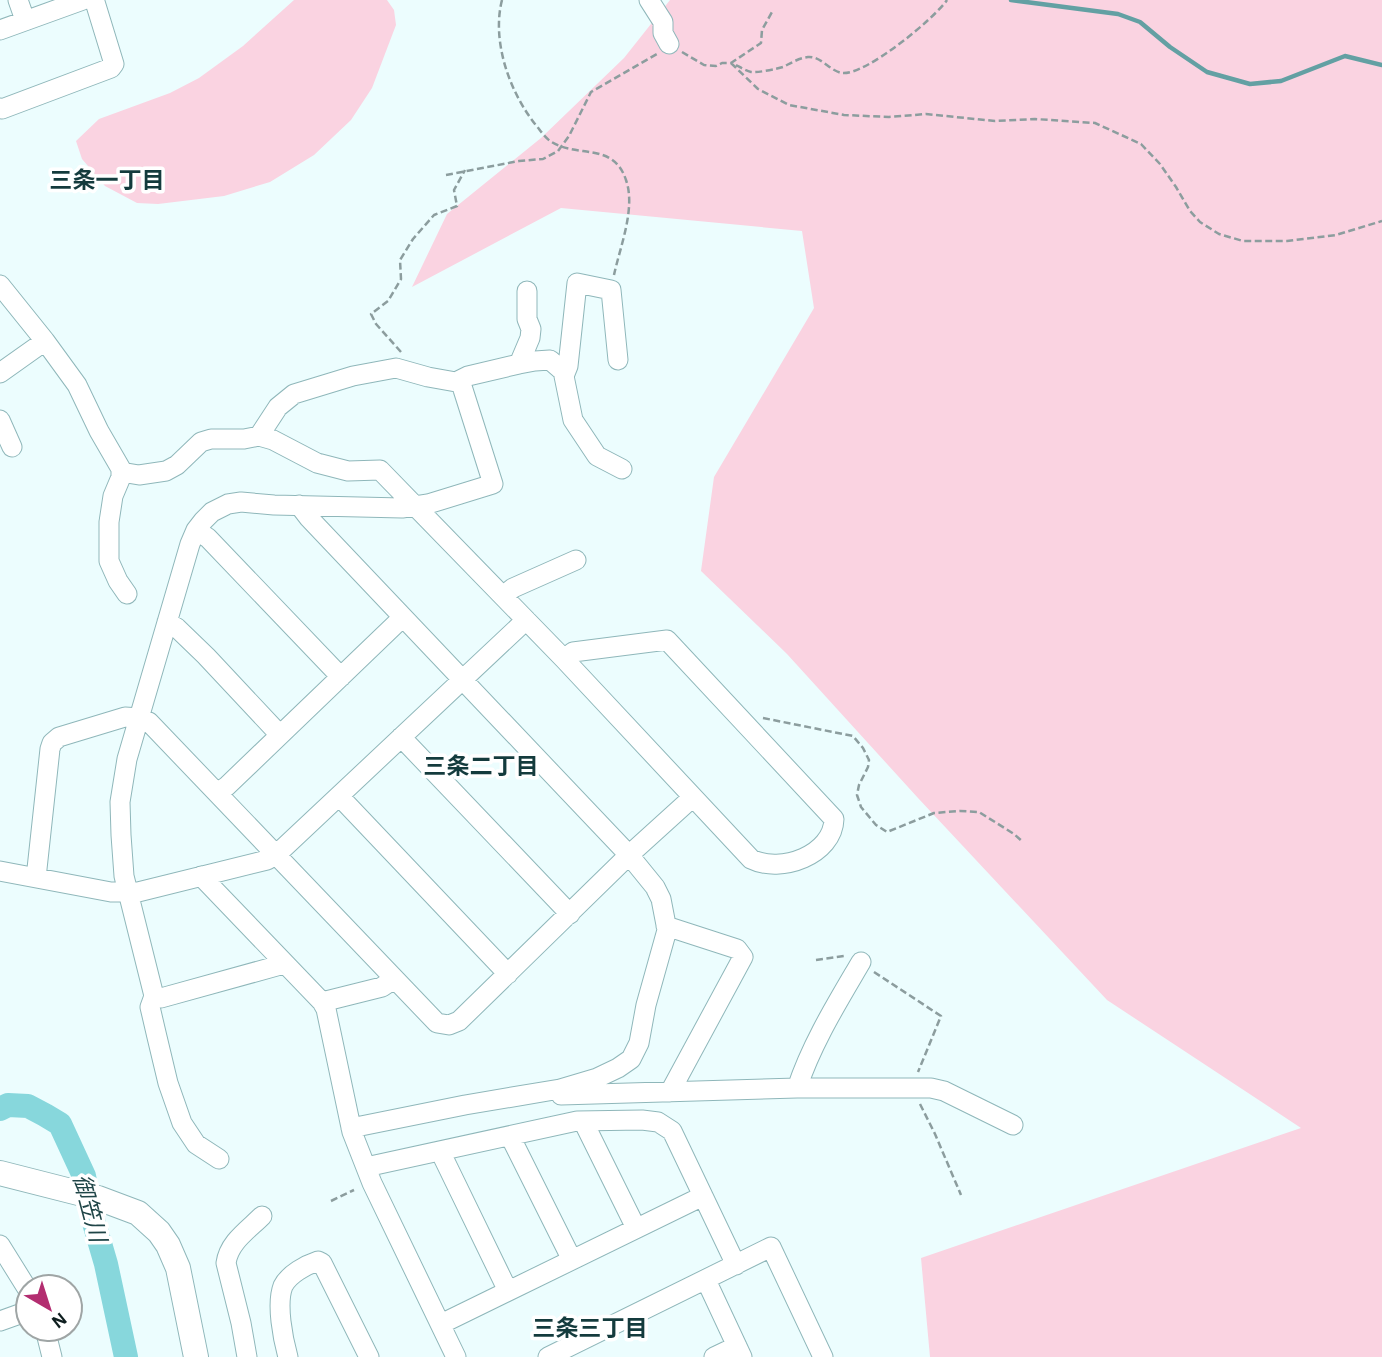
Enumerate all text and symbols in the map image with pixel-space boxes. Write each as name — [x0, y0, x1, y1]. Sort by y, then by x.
district label: 三条一丁目 — [50, 168, 165, 193]
district label: 三条二丁目 — [424, 754, 539, 779]
water label: 御笠川 — [69, 1172, 111, 1248]
north arrow — [14, 1273, 84, 1343]
text: N — [48, 1309, 70, 1332]
district label: 三条三丁目 — [533, 1316, 648, 1341]

